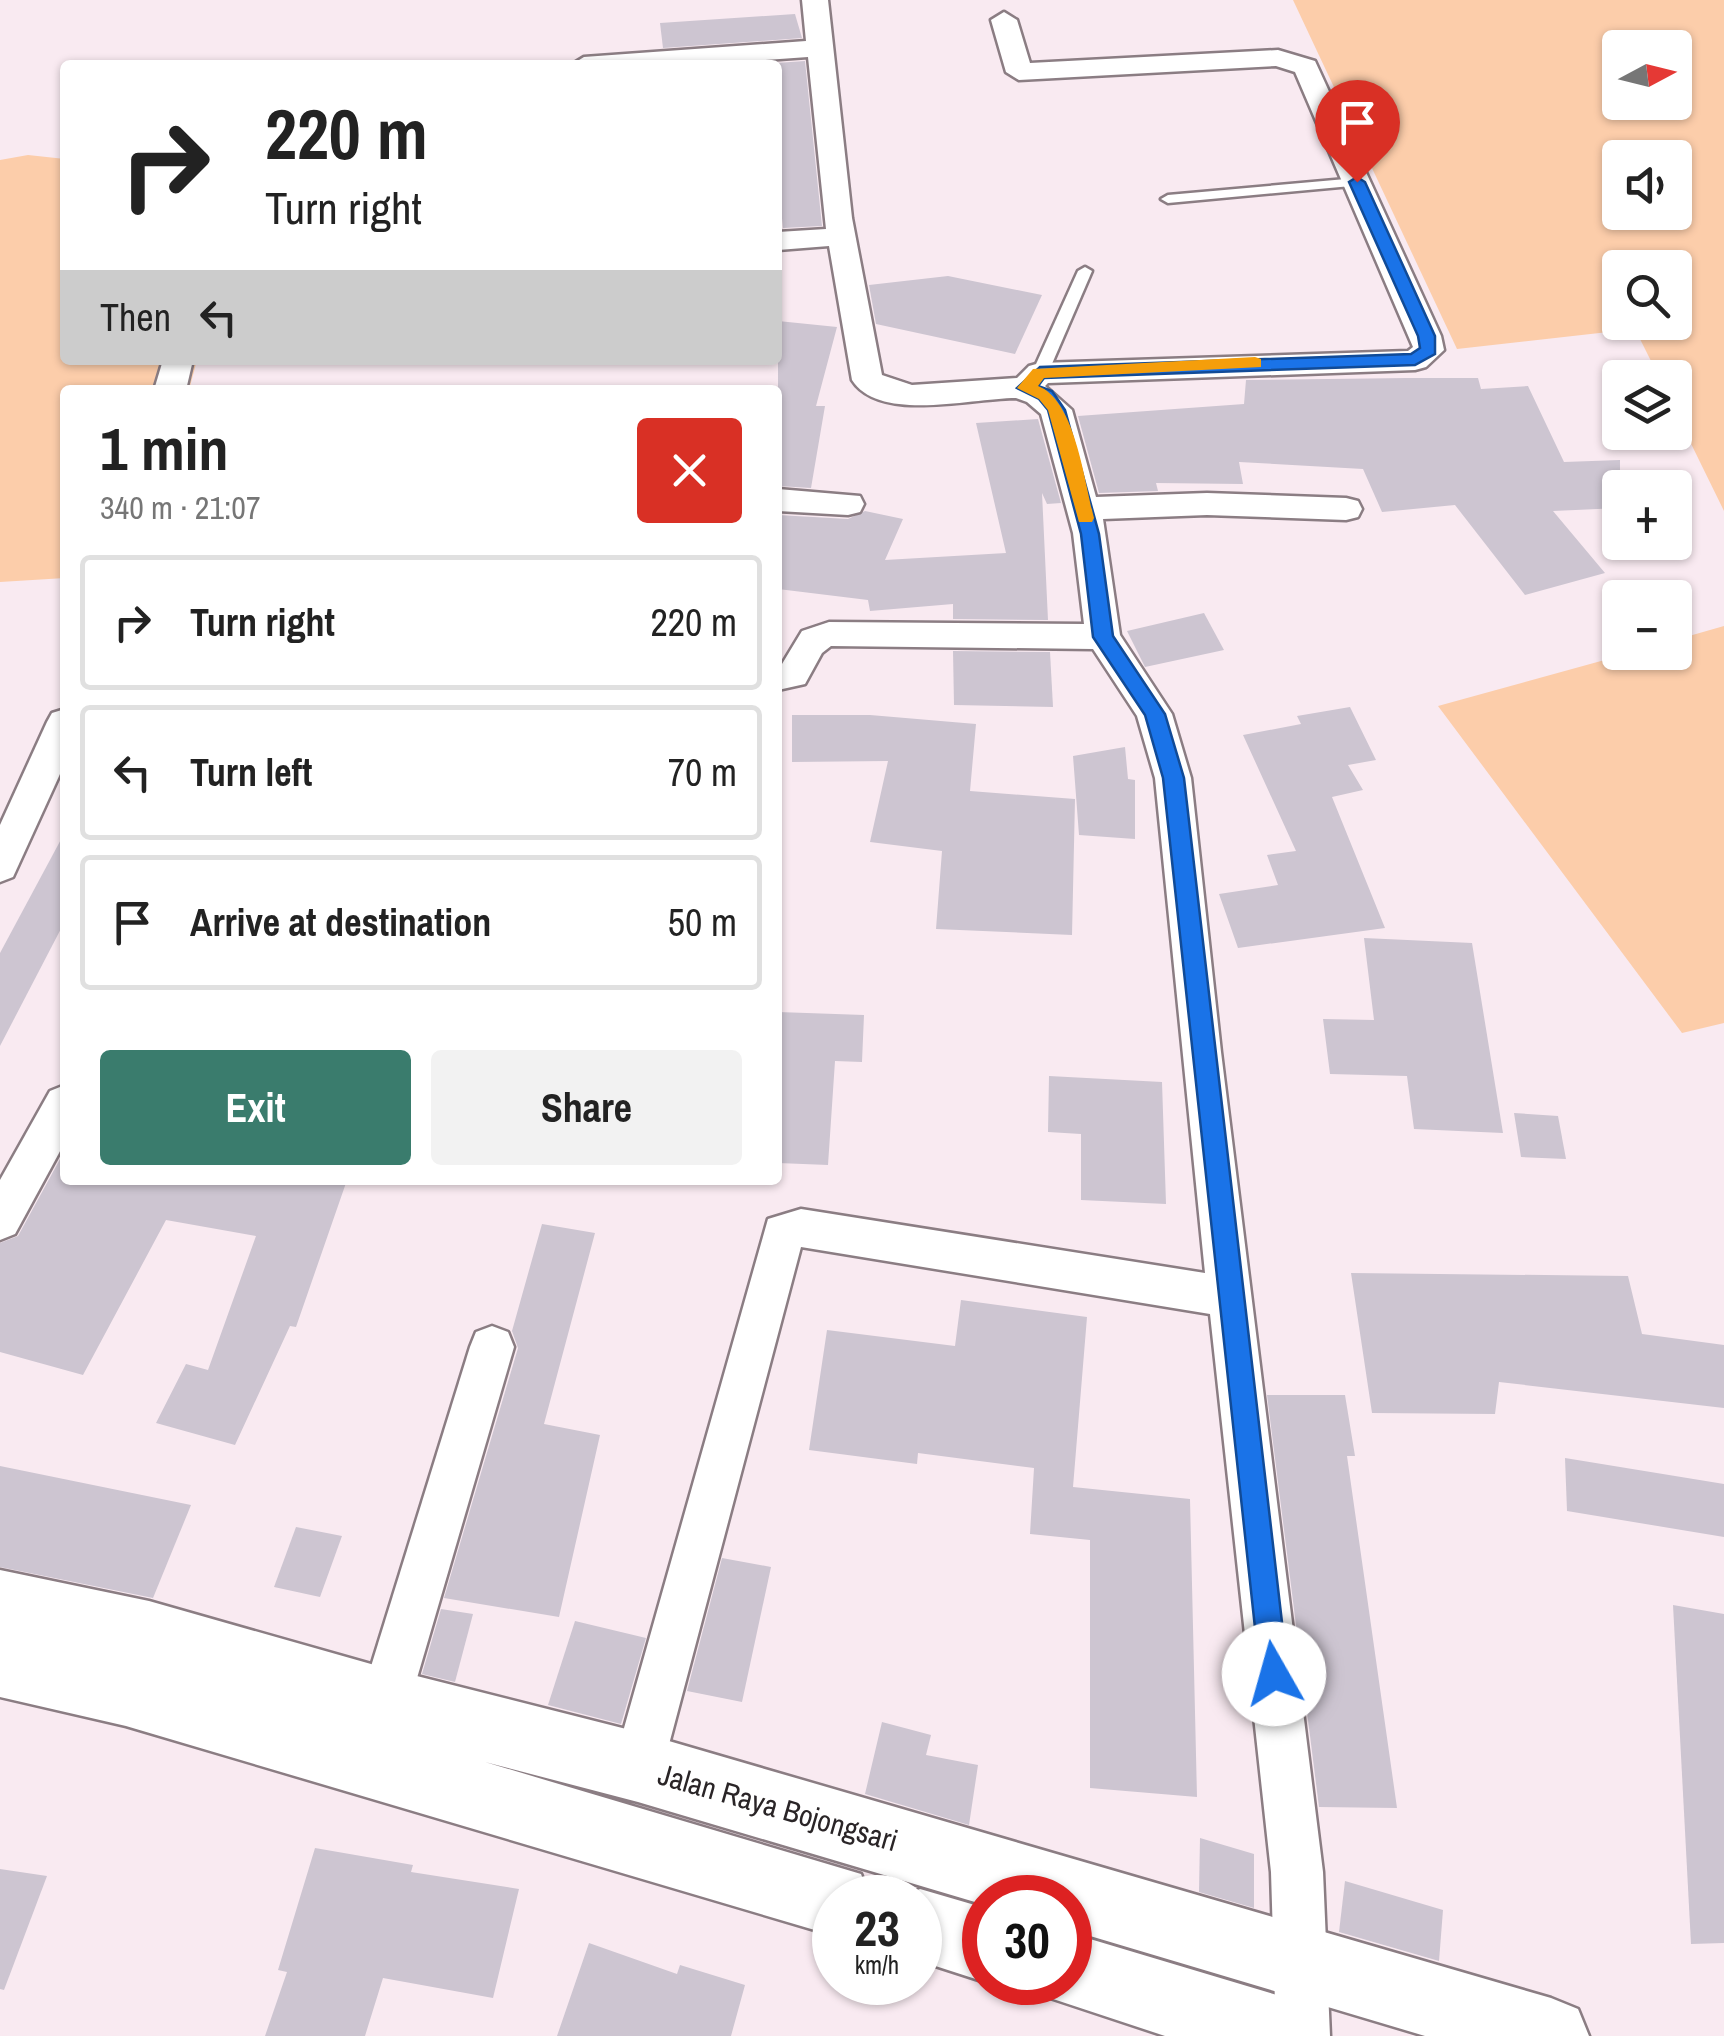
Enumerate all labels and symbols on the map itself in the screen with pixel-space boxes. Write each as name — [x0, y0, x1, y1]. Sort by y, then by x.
north arrow — [1602, 30, 1692, 120]
pin — [1315, 80, 1400, 183]
position arrow — [1222, 1622, 1326, 1726]
street label: Jalan Raya Bojongsari — [654, 1754, 903, 1860]
speed limit sign: 30 — [962, 1875, 1092, 2005]

